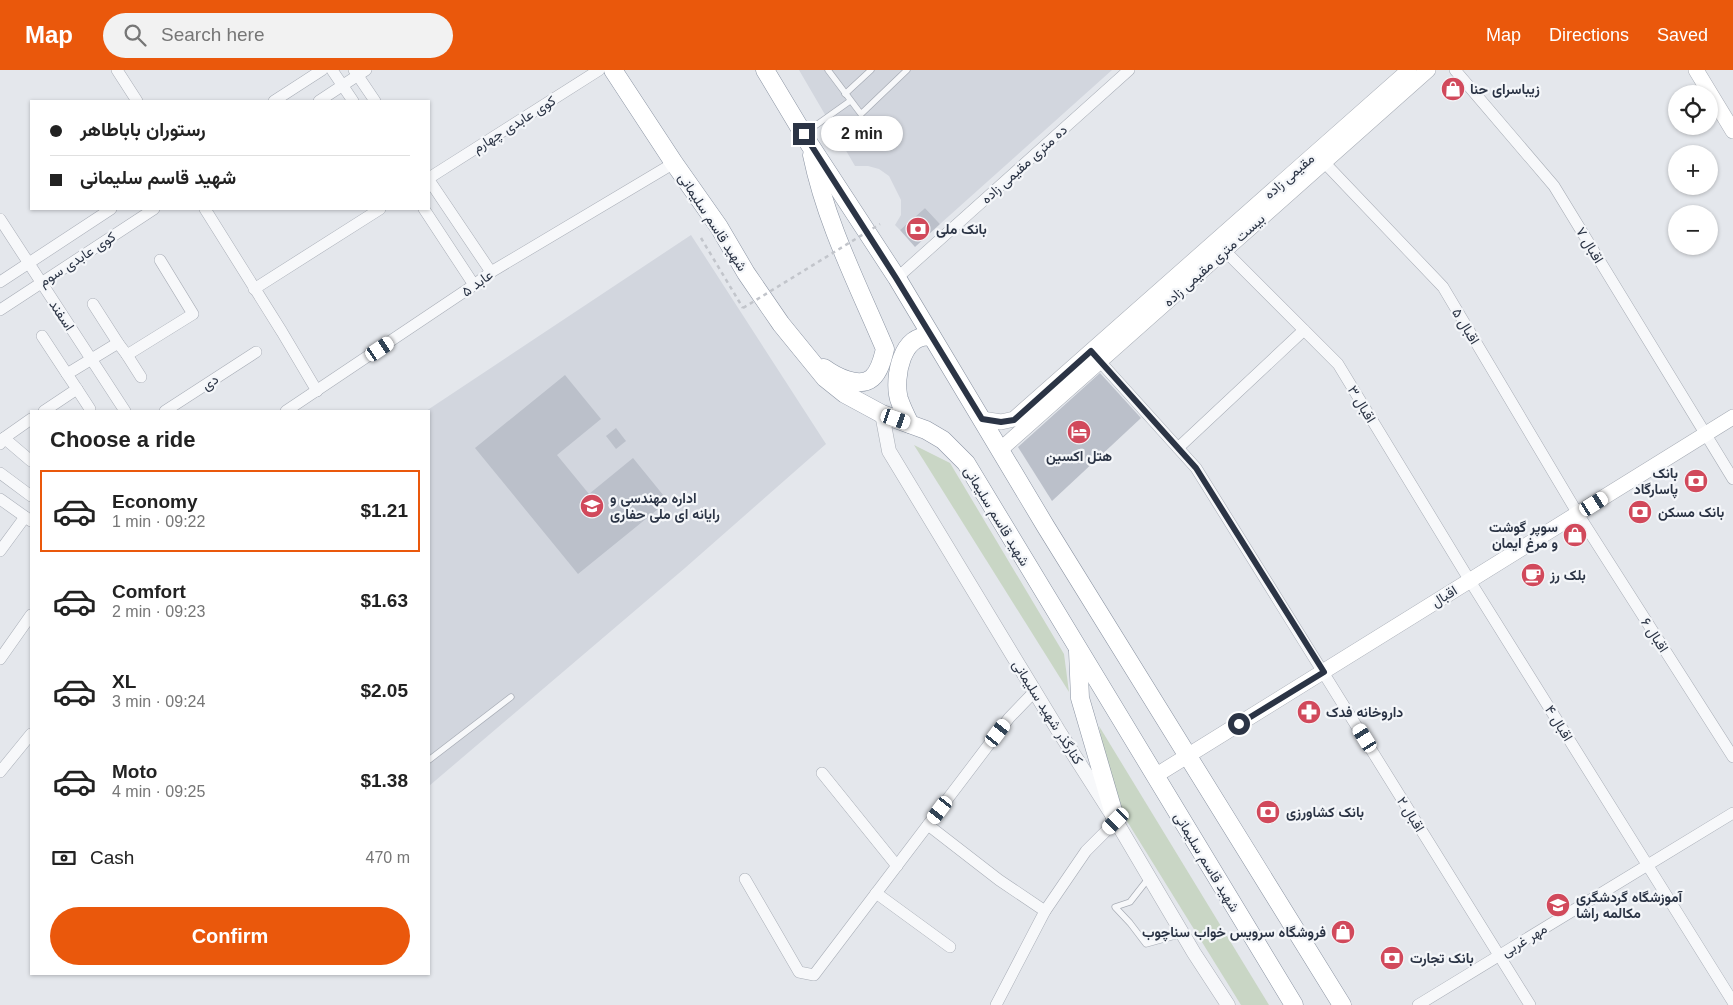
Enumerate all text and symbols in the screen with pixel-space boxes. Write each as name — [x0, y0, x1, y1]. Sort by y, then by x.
search box — [103, 13, 453, 58]
text: Map — [25, 21, 73, 48]
icon: search — [121, 21, 149, 49]
text: Search here — [161, 24, 265, 45]
text: Map — [1486, 25, 1521, 45]
text: Directions — [1549, 25, 1629, 45]
text: Saved — [1657, 25, 1708, 45]
shop icon: زیباسرای حنا — [1440, 76, 1466, 102]
place label: زیباسرای حنا — [1470, 81, 1540, 98]
map controls — [1668, 85, 1718, 255]
button: locate — [1668, 85, 1718, 135]
street label: کوی عابدی چهارم — [470, 92, 559, 158]
callout: 2 min — [822, 116, 904, 152]
text: رستوران باباطاهر — [80, 119, 206, 140]
street label: ده متری مقیمی زاده — [978, 121, 1071, 207]
route end — [793, 123, 815, 145]
text: 2 min — [841, 125, 883, 142]
button: + — [1668, 145, 1718, 195]
street label: مقیمی زاده — [1261, 150, 1318, 203]
text: شهید قاسم سلیمانی — [80, 167, 236, 188]
street label: شهید قاسم سلیمانی — [675, 170, 751, 275]
button: − — [1668, 205, 1718, 255]
street label: بیست متری مقیمی زاده — [1160, 210, 1269, 310]
bank icon: بانک ملی — [905, 216, 931, 242]
place label: بانک ملی — [936, 221, 987, 238]
street label: اقبال ۷ — [1571, 224, 1607, 267]
street label: کوی عابدی سوم — [36, 228, 119, 291]
street label: عابد ۵ — [458, 266, 496, 300]
street label: اسفند — [46, 297, 78, 333]
street label: اقبال ۵ — [1447, 305, 1483, 348]
car — [363, 334, 396, 364]
street label: دی — [199, 371, 222, 394]
street label: اقبال ۳ — [1343, 383, 1379, 426]
car — [879, 407, 912, 431]
hotel icon: هتل اکسین — [1066, 419, 1092, 445]
text: Choose a ride — [50, 427, 195, 452]
place label: هتل اکسین — [1046, 448, 1112, 465]
street label: شهید قاسم سلیمانی — [960, 463, 1033, 569]
place label: بانک پاسارگاد — [1634, 465, 1678, 499]
bank icon: بانک پاسارگاد — [1683, 468, 1709, 494]
icon: car — [52, 489, 97, 534]
place label: اداره مهندسی و رایانه ای ملی حفاری — [610, 490, 720, 523]
car — [1577, 490, 1610, 518]
text: Economy — [112, 491, 198, 512]
school or university icon: اداره مهندسی و رایانه ای ملی حفاری — [579, 493, 605, 519]
bank icon: بانک مسکن — [1627, 499, 1653, 525]
text: $1.21 — [360, 500, 408, 521]
place label: بانک مسکن — [1658, 504, 1724, 521]
text: 1 min · 09:22 — [112, 513, 205, 530]
place label: سوپر گوشت و مرغ ایمان — [1489, 519, 1558, 553]
shop icon: سوپر گوشت و مرغ ایمان — [1562, 522, 1588, 548]
cafe icon: بلک رز — [1520, 562, 1546, 588]
place label: بلک رز — [1549, 567, 1586, 584]
icon: car — [52, 579, 97, 624]
text: Comfort — [112, 581, 186, 602]
street label: اقبال — [1428, 582, 1461, 612]
text: $1.63 — [360, 590, 408, 611]
text: 2 min · 09:23 — [112, 603, 205, 620]
street label: اقبال ۶ — [1636, 615, 1672, 656]
street label: کنارگذر شهید سلیمانی — [1009, 657, 1087, 768]
icon: car — [52, 669, 97, 714]
text: XL — [112, 671, 136, 692]
text: $2.05 — [360, 680, 408, 701]
text: 3 min · 09:24 — [112, 693, 205, 710]
pharmacy icon: داروخانه فدک — [1296, 699, 1322, 725]
street label: اقبال ۴ — [1540, 702, 1576, 745]
place label: داروخانه فدک — [1326, 704, 1403, 721]
route start — [1228, 713, 1250, 735]
car — [982, 717, 1013, 749]
car — [1350, 721, 1379, 755]
icon: car — [52, 759, 97, 804]
text: Moto — [112, 761, 157, 782]
text: $1.38 — [360, 770, 408, 791]
text: 4 min · 09:25 — [112, 783, 205, 800]
car — [924, 794, 955, 826]
street label: اقبال ۲ — [1392, 794, 1428, 836]
bank icon: بانک کشاورزی — [1255, 799, 1281, 825]
place label: بانک کشاورزی — [1286, 804, 1364, 821]
car — [1100, 805, 1131, 837]
street label: شهید قاسم سلیمانی — [1170, 809, 1243, 915]
icon: cash — [50, 844, 78, 872]
text: Cash — [90, 847, 134, 868]
text: 470 m — [366, 849, 410, 866]
place label: آموزشگاه گردشگری مکالمه راشا — [1576, 889, 1684, 922]
school or university icon: آموزشگاه گردشگری مکالمه راشا — [1545, 892, 1571, 918]
button: Confirm — [50, 907, 410, 965]
shop icon: فروشگاه سرویس خواب سناچوب — [1330, 919, 1356, 945]
street label: مهر غربی — [1498, 920, 1550, 961]
place label: فروشگاه سرویس خواب سناچوب — [1142, 924, 1326, 942]
bank icon: بانک تجارت — [1379, 945, 1405, 971]
place label: بانک تجارت — [1410, 950, 1474, 967]

